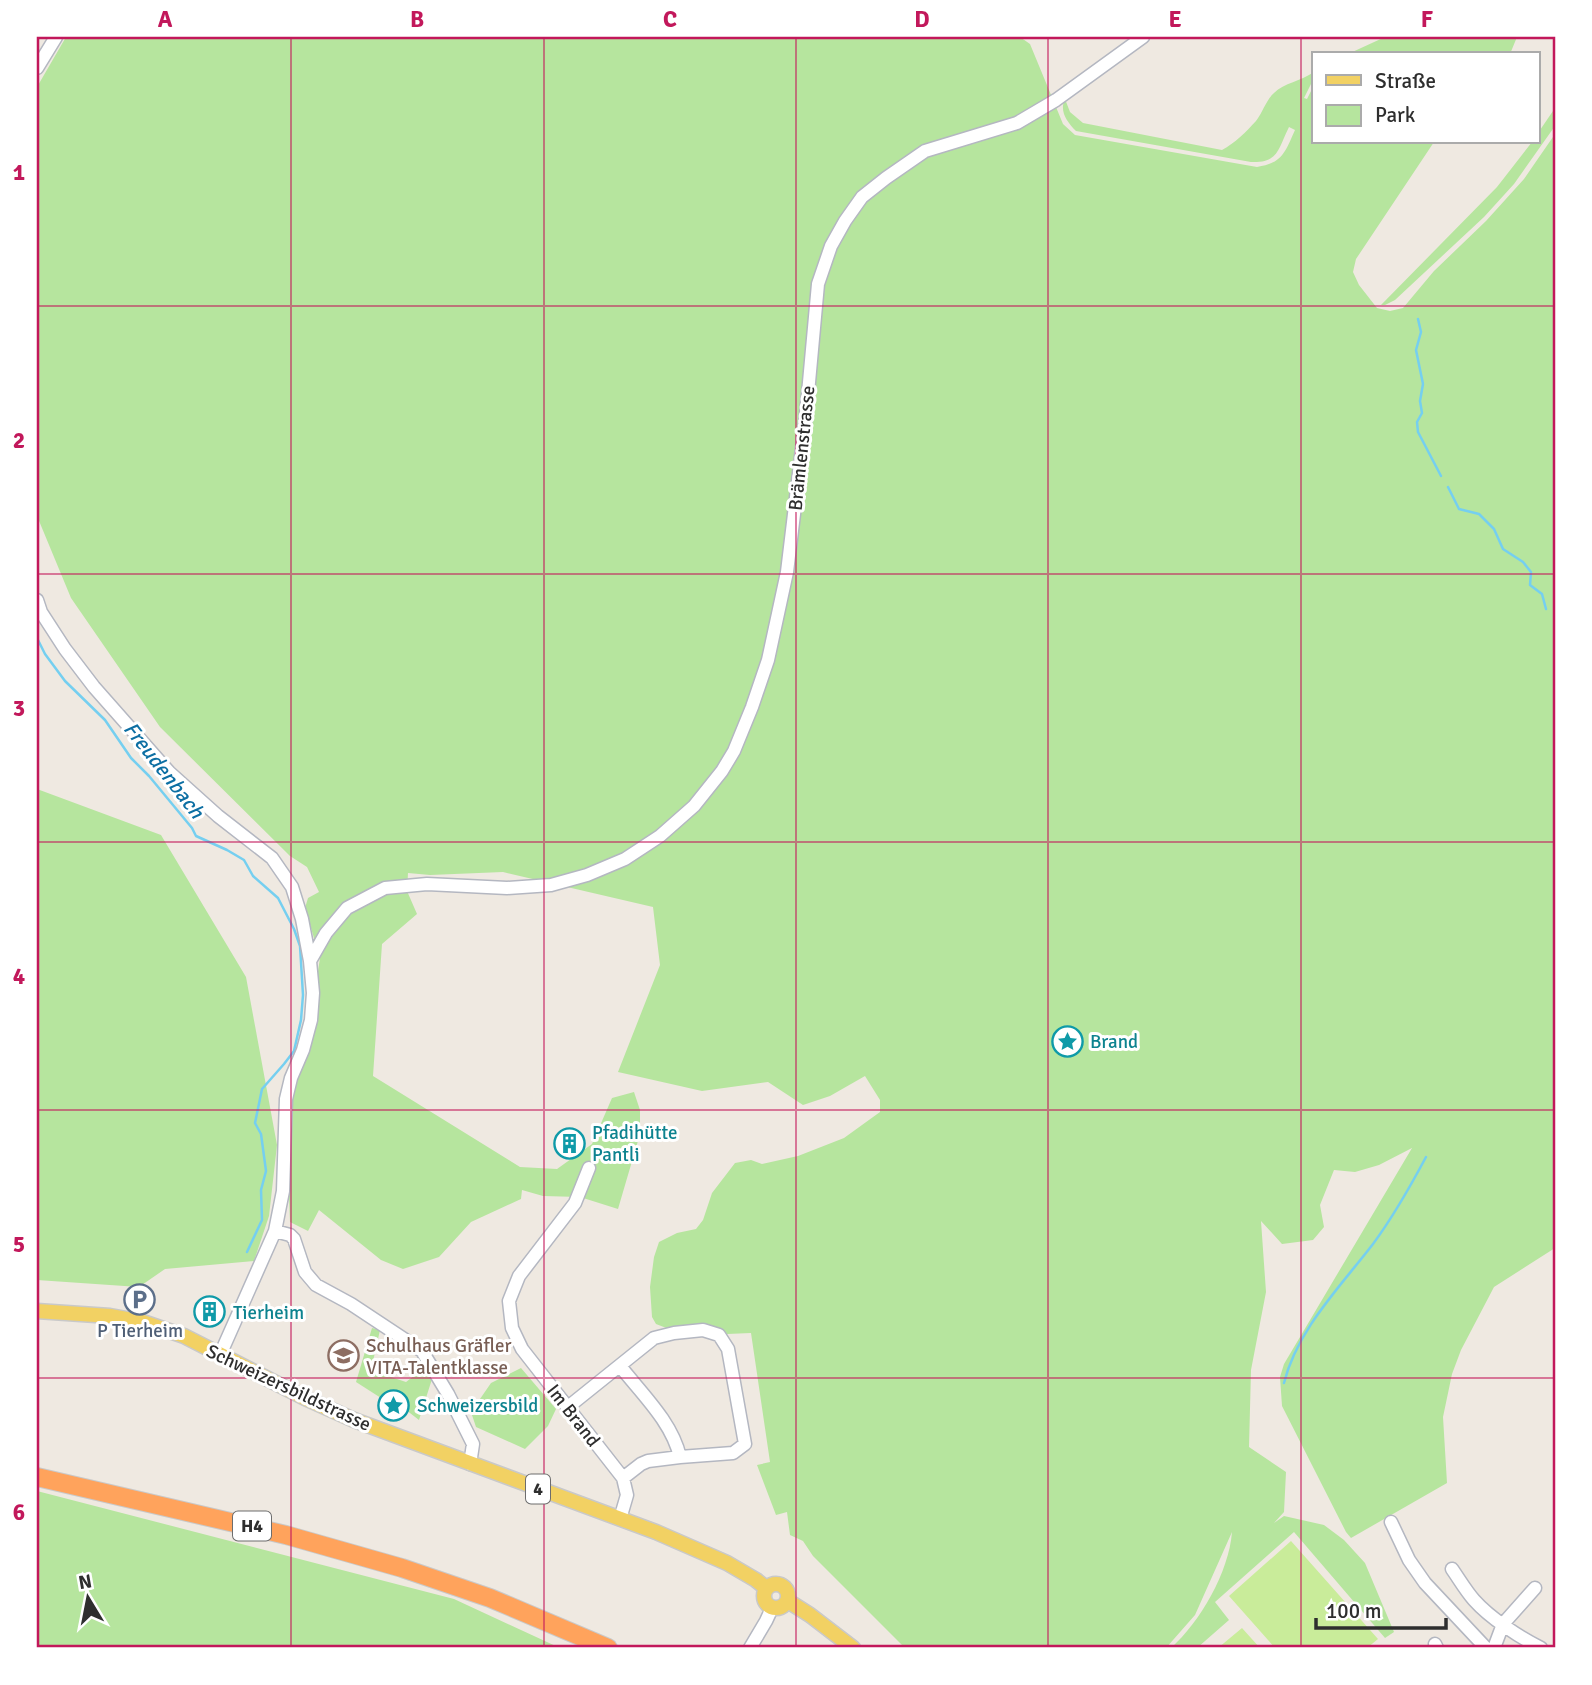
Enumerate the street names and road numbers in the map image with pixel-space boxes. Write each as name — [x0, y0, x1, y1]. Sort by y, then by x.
street label: Brämlenstrasse — [783, 384, 820, 512]
street label: Schweizersbildstrasse — [202, 1339, 375, 1437]
street label: Im Brand — [541, 1379, 605, 1452]
road number: 4 — [526, 1474, 550, 1504]
road number: H4 — [233, 1512, 271, 1540]

